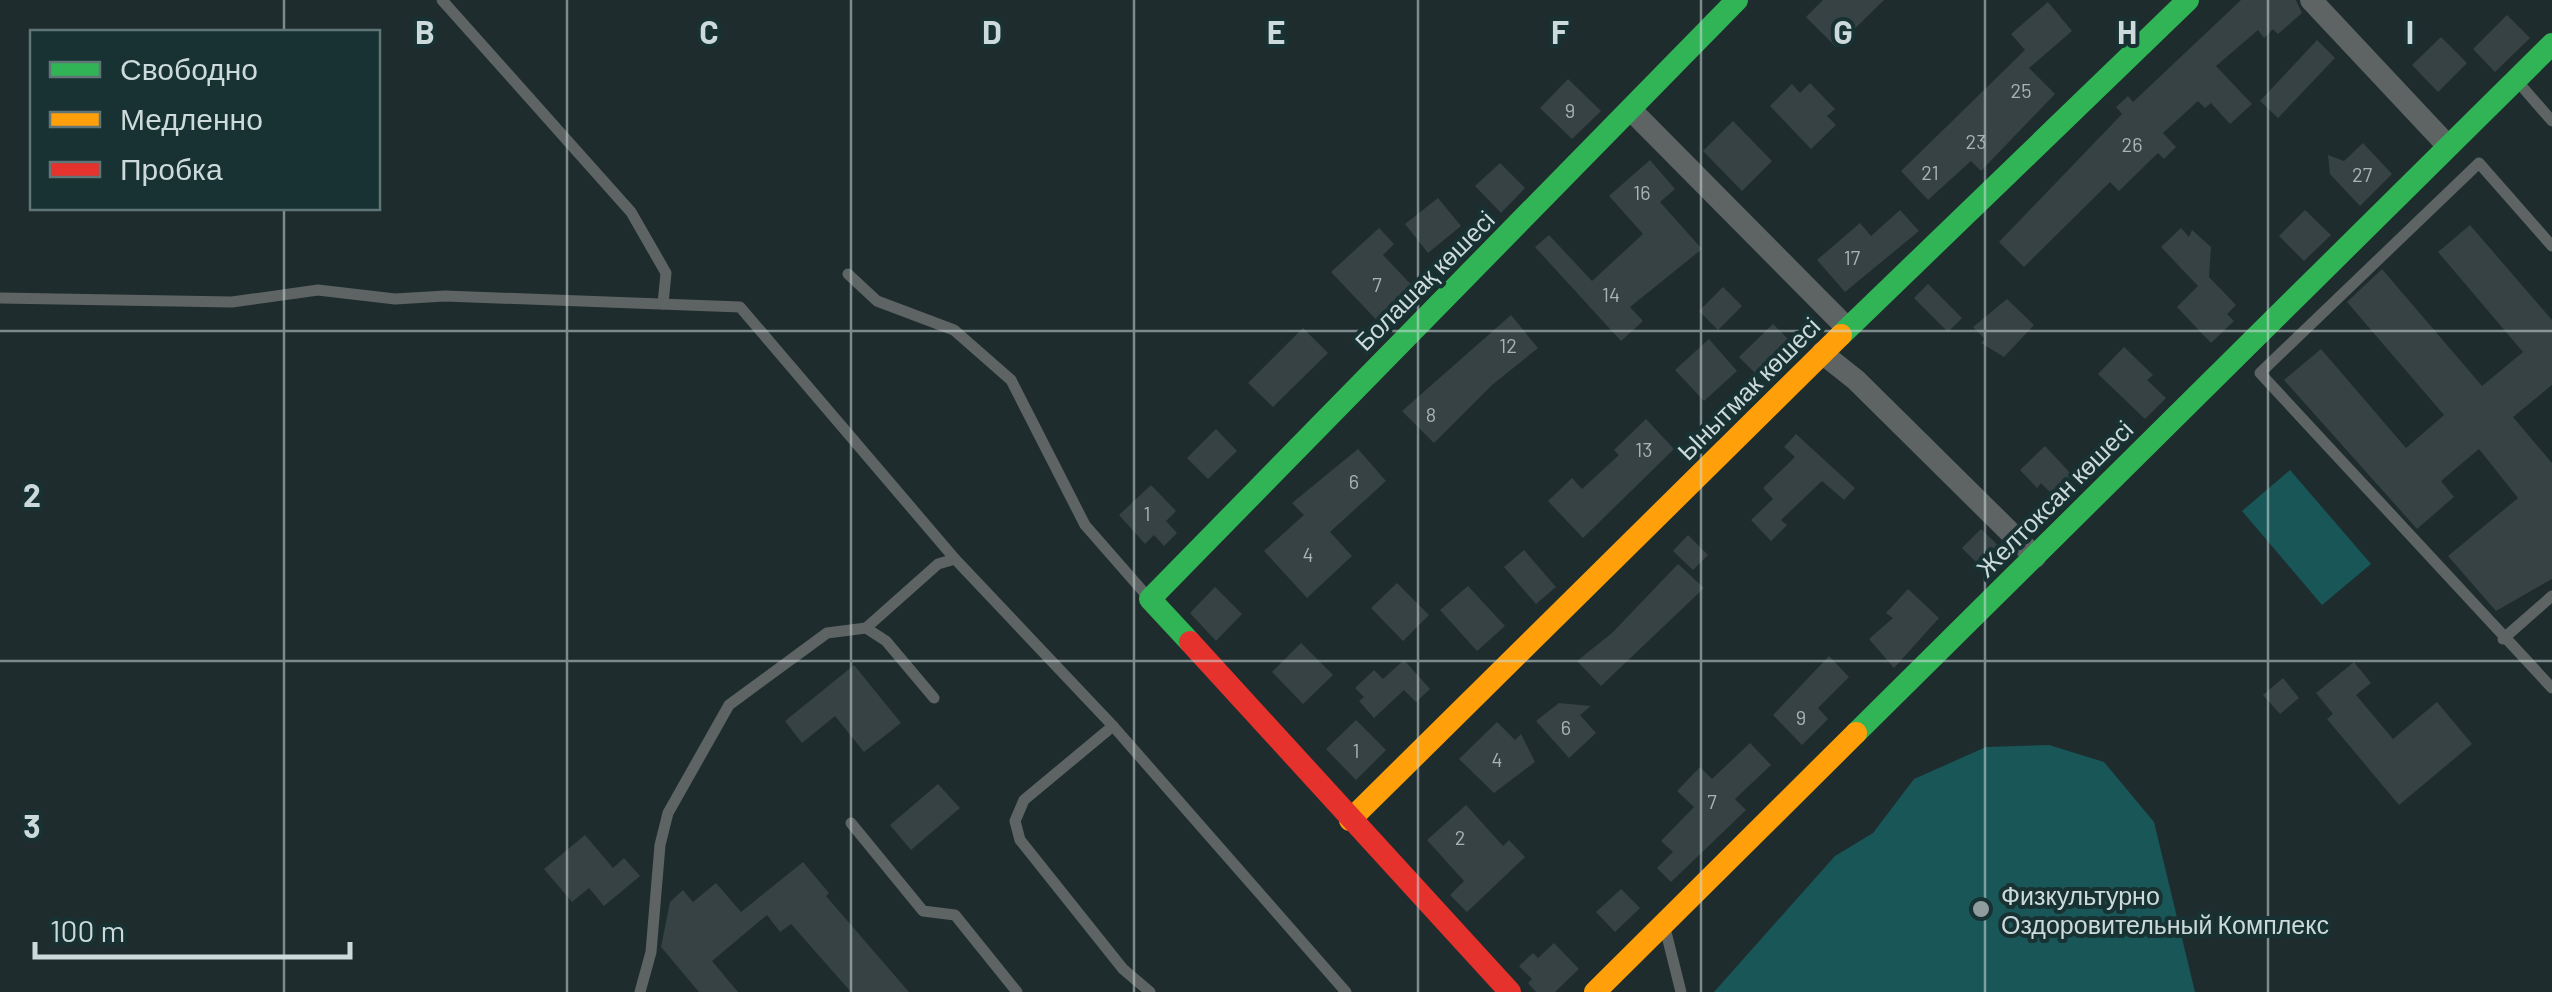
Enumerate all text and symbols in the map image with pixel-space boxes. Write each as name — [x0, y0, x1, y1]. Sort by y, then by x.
text: B — [415, 12, 435, 50]
text: C — [699, 12, 719, 50]
text: D — [982, 12, 1002, 50]
text: E — [1267, 12, 1285, 50]
text: F — [1551, 12, 1569, 50]
text: G — [1833, 12, 1853, 50]
text: H — [2117, 12, 2137, 50]
text: I — [2406, 12, 2414, 50]
legend — [30, 30, 380, 210]
text: Свободно — [120, 50, 258, 86]
house number: 25 — [2011, 78, 2032, 102]
house number: 9 — [1565, 98, 1575, 122]
text: Медленно — [120, 100, 263, 136]
house number: 23 — [1966, 129, 1986, 153]
house number: 26 — [2121, 132, 2143, 156]
text: Пробка — [120, 150, 223, 186]
house number: 21 — [1921, 160, 1939, 184]
house number: 27 — [2352, 162, 2373, 186]
house number: 16 — [1633, 180, 1651, 204]
street label: Болашақ көшесі — [1348, 204, 1500, 356]
house number: 17 — [1844, 245, 1861, 269]
house number: 7 — [1372, 272, 1382, 296]
house number: 14 — [1602, 282, 1620, 306]
street label: Ынытмак көшесі — [1670, 310, 1826, 466]
house number: 12 — [1499, 333, 1517, 357]
house number: 8 — [1426, 402, 1436, 426]
street label: Желтоксан көшесі — [1970, 414, 2138, 582]
house number: 13 — [1635, 437, 1653, 461]
house number: 6 — [1349, 469, 1359, 493]
text: 2 — [23, 475, 41, 513]
house number: 1 — [1144, 501, 1151, 525]
house number: 4 — [1302, 542, 1314, 566]
house number: 9 — [1796, 705, 1806, 729]
house number: 6 — [1561, 715, 1571, 739]
house number: 1 — [1353, 738, 1360, 762]
house number: 4 — [1491, 747, 1503, 771]
house number: 7 — [1707, 789, 1717, 813]
text: 3 — [23, 806, 41, 844]
house number: 2 — [1455, 825, 1465, 849]
place label: Физкультурно Оздоровительный Комплекс — [2001, 880, 2329, 939]
scale bar — [35, 897, 350, 959]
marker: Физкультурно Оздоровительный Комплекс — [1970, 898, 1992, 920]
text: 100 m — [50, 912, 125, 948]

